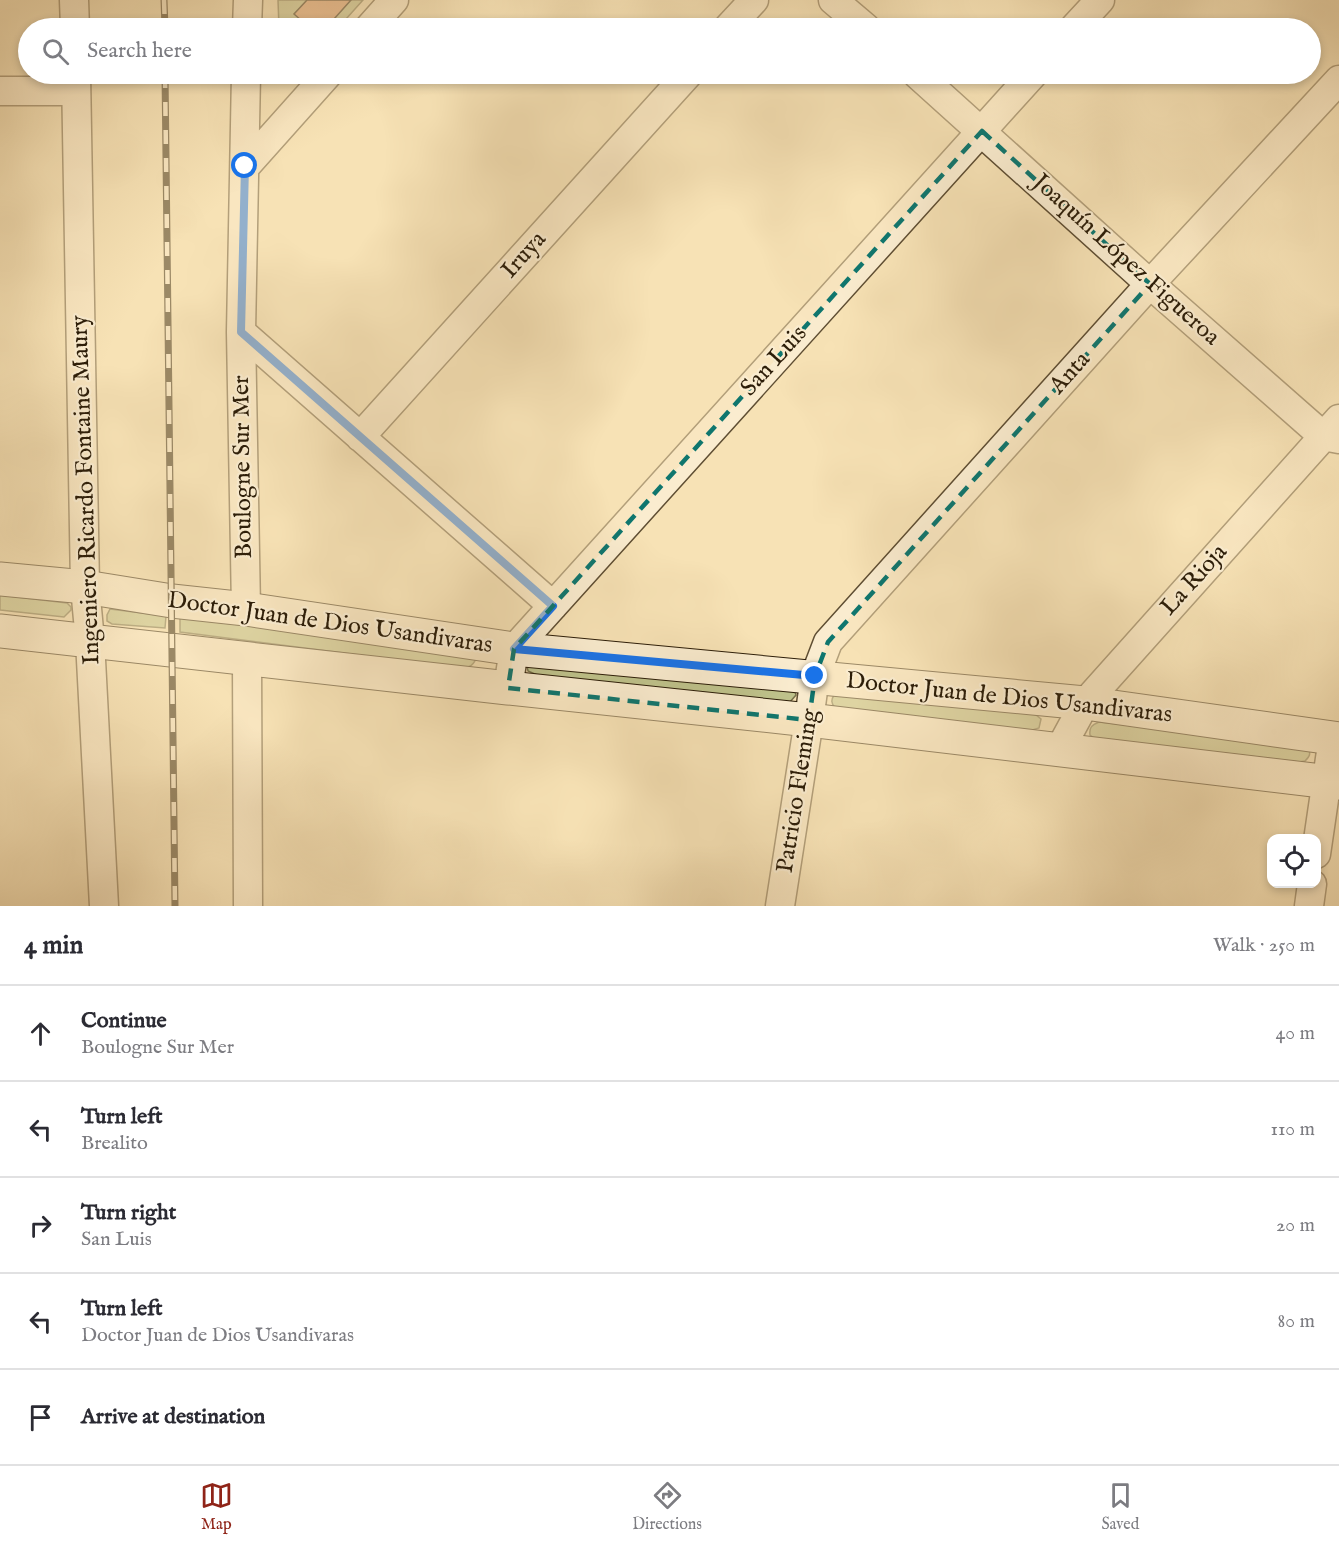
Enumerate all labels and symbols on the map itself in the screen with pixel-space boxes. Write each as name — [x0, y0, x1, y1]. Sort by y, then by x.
route start — [231, 152, 257, 178]
street label: Joaquín López Figueroa — [1023, 165, 1227, 353]
street label: Iruya — [495, 224, 554, 285]
street label: Ingeniero Ricardo Fontaine Maury — [64, 314, 108, 665]
street label: San Luis — [734, 319, 814, 403]
street label: Anta — [1042, 344, 1098, 402]
street label: Boulogne Sur Mer — [226, 375, 260, 559]
street label: La Rioja — [1154, 537, 1235, 622]
street label: Doctor Juan de Dios Usandivaras — [166, 585, 494, 661]
route end — [801, 662, 827, 688]
street label: Doctor Juan de Dios Usandivaras — [844, 665, 1174, 731]
street label: Patricio Fleming — [770, 706, 826, 875]

